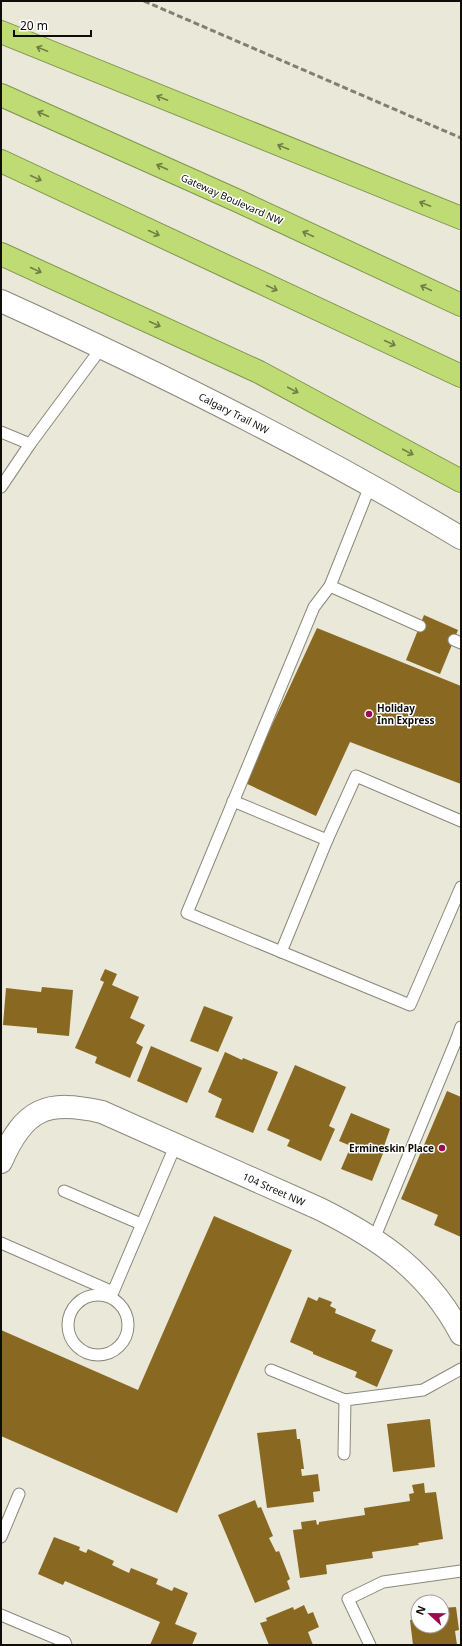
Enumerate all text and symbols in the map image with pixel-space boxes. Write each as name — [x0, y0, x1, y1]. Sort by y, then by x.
scale bar — [14, 12, 91, 38]
text: 20 m — [20, 17, 48, 34]
one-way arrow — [36, 45, 48, 52]
one-way arrow — [157, 94, 169, 101]
one-way arrow — [38, 110, 50, 117]
one-way arrow — [277, 143, 289, 150]
one-way arrow — [156, 163, 168, 170]
street label: Gateway Boulevard NW — [179, 170, 286, 228]
one-way arrow — [30, 175, 42, 182]
one-way arrow — [419, 199, 431, 207]
one-way arrow — [148, 230, 160, 237]
one-way arrow — [302, 230, 314, 237]
one-way arrow — [30, 267, 42, 274]
one-way arrow — [420, 284, 432, 291]
one-way arrow — [266, 285, 278, 292]
one-way arrow — [148, 321, 160, 328]
one-way arrow — [383, 340, 395, 347]
one-way arrow — [287, 387, 299, 394]
street label: Calgary Trail NW — [196, 389, 272, 437]
one-way arrow — [402, 449, 414, 456]
place label: Holiday Inn Express — [377, 701, 434, 727]
marker: Holiday Inn Express — [364, 709, 374, 719]
place label: Ermineskin Place — [349, 1141, 434, 1155]
marker: Ermineskin Place — [437, 1143, 447, 1153]
street label: 104 Street NW — [240, 1169, 308, 1209]
north arrow — [410, 1594, 450, 1634]
text: N — [412, 1603, 429, 1617]

